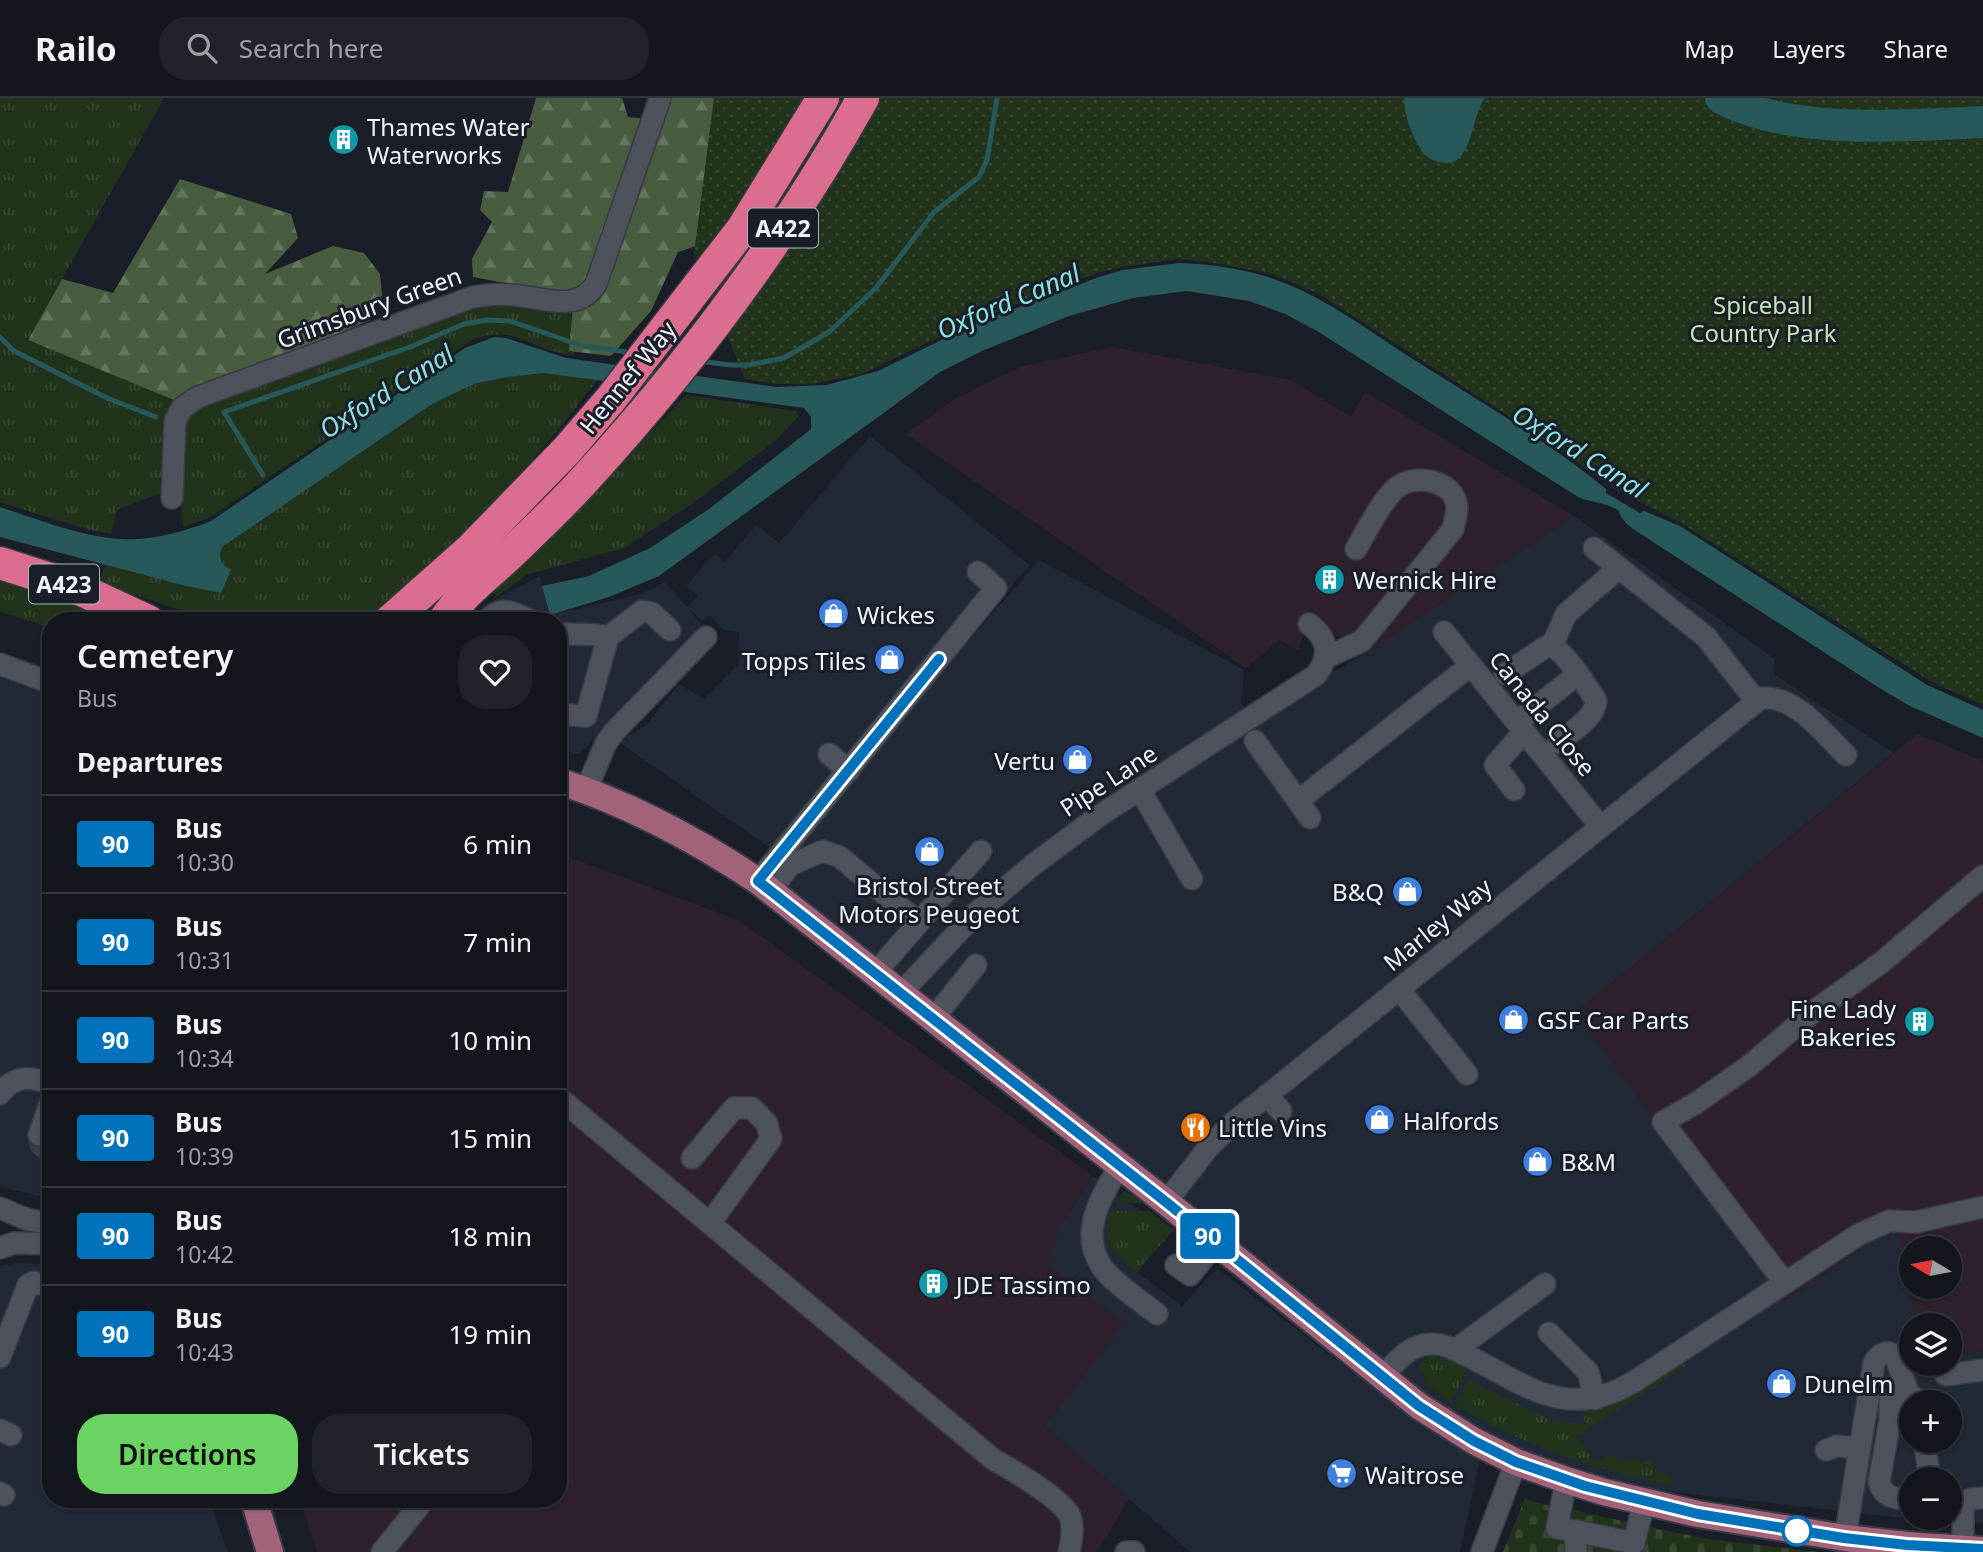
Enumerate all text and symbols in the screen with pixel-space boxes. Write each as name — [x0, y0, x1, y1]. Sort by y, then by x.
search box — [159, 17, 649, 80]
text: Railo — [35, 26, 117, 71]
icon: search — [183, 29, 221, 67]
text: Search here — [239, 30, 383, 66]
text: Map — [1684, 32, 1734, 65]
text: Layers — [1772, 32, 1846, 65]
text: Share — [1884, 32, 1948, 65]
place label: Thames Water Waterworks — [367, 110, 530, 171]
building icon: Thames Water Waterworks — [327, 123, 361, 157]
road number: A422 — [748, 209, 818, 248]
water label: Oxford Canal — [931, 254, 1086, 347]
street label: Grimsbury Green — [272, 258, 466, 356]
park label: Spiceball Country Park — [1689, 288, 1837, 349]
street label: Hennef Way — [571, 313, 683, 440]
water label: Oxford Canal — [312, 335, 461, 447]
water label: Oxford Canal — [1506, 395, 1655, 507]
building icon: Wernick Hire — [1313, 562, 1347, 596]
place label: Wernick Hire — [1353, 563, 1497, 596]
road number: A423 — [29, 564, 99, 604]
shop icon: Wickes — [817, 597, 851, 631]
place label: Wickes — [857, 598, 935, 631]
text: Cemetery — [77, 633, 233, 678]
button: heart — [458, 635, 532, 709]
shop icon: Topps Tiles — [872, 643, 906, 677]
street label: Canada Close — [1482, 643, 1604, 783]
place label: Topps Tiles — [742, 644, 866, 677]
text: Bus — [77, 682, 117, 714]
street label: Pipe Lane — [1053, 736, 1163, 824]
shop icon: Vertu — [1061, 743, 1095, 777]
text: Departures — [77, 744, 223, 780]
place label: Vertu — [994, 744, 1055, 777]
text: Bus — [175, 810, 222, 846]
text: 6 min — [463, 826, 532, 862]
text: 90 — [102, 827, 129, 860]
shop icon: Bristol Street Motors Peugeot — [912, 834, 946, 868]
text: 10:30 — [175, 846, 234, 878]
place label: Bristol Street Motors Peugeot — [838, 869, 1020, 930]
street label: Marley Way — [1376, 870, 1499, 978]
shop icon: B&Q — [1390, 874, 1424, 908]
place label: B&Q — [1332, 875, 1384, 908]
text: Bus — [175, 908, 222, 944]
text: 7 min — [463, 924, 532, 960]
text: 90 — [102, 925, 129, 958]
text: 10:31 — [175, 944, 234, 976]
place label: Fine Lady Bakeries — [1790, 992, 1897, 1053]
shop icon: GSF Car Parts — [1497, 1002, 1531, 1036]
place label: GSF Car Parts — [1537, 1003, 1689, 1036]
building icon: Fine Lady Bakeries — [1902, 1005, 1936, 1039]
text: Bus — [175, 1006, 222, 1042]
text: 10 min — [448, 1022, 532, 1058]
text: 90 — [102, 1023, 129, 1056]
text: 10:34 — [175, 1042, 234, 1074]
shop icon: Halfords — [1363, 1103, 1397, 1137]
text: Bus — [175, 1104, 222, 1140]
place label: Halfords — [1403, 1104, 1499, 1137]
restaurant icon: Little Vins — [1178, 1110, 1212, 1144]
place label: Little Vins — [1218, 1111, 1327, 1144]
text: 15 min — [448, 1120, 532, 1156]
text: 90 — [102, 1121, 129, 1154]
text: 10:39 — [175, 1140, 234, 1172]
shop icon: B&M — [1521, 1144, 1555, 1178]
place label: B&M — [1561, 1145, 1616, 1178]
text: Bus — [175, 1202, 222, 1238]
line badge: 90 — [1176, 1213, 1240, 1259]
text: 18 min — [448, 1218, 532, 1254]
text: 90 — [102, 1219, 129, 1252]
text: 90 — [1194, 1219, 1222, 1252]
north arrow — [1899, 1236, 1962, 1298]
map controls — [1899, 1236, 1962, 1530]
text: 10:42 — [175, 1238, 234, 1270]
building icon: JDE Tassimo — [916, 1267, 950, 1301]
place label: JDE Tassimo — [954, 1268, 1091, 1301]
text: Bus — [175, 1300, 222, 1336]
button: layers — [1899, 1313, 1962, 1376]
text: 19 min — [448, 1316, 532, 1352]
text: 90 — [102, 1317, 129, 1350]
text: 10:43 — [175, 1336, 234, 1368]
shop icon: Dunelm — [1764, 1366, 1798, 1400]
place label: Dunelm — [1804, 1367, 1893, 1400]
button: + — [1899, 1390, 1962, 1453]
button: Directions — [77, 1414, 298, 1494]
button: Tickets — [312, 1414, 532, 1494]
supermarket icon: Waitrose — [1325, 1457, 1359, 1491]
place label: Waitrose — [1365, 1458, 1464, 1491]
button: − — [1899, 1467, 1962, 1530]
unlabelled marker — [1782, 1516, 1812, 1546]

